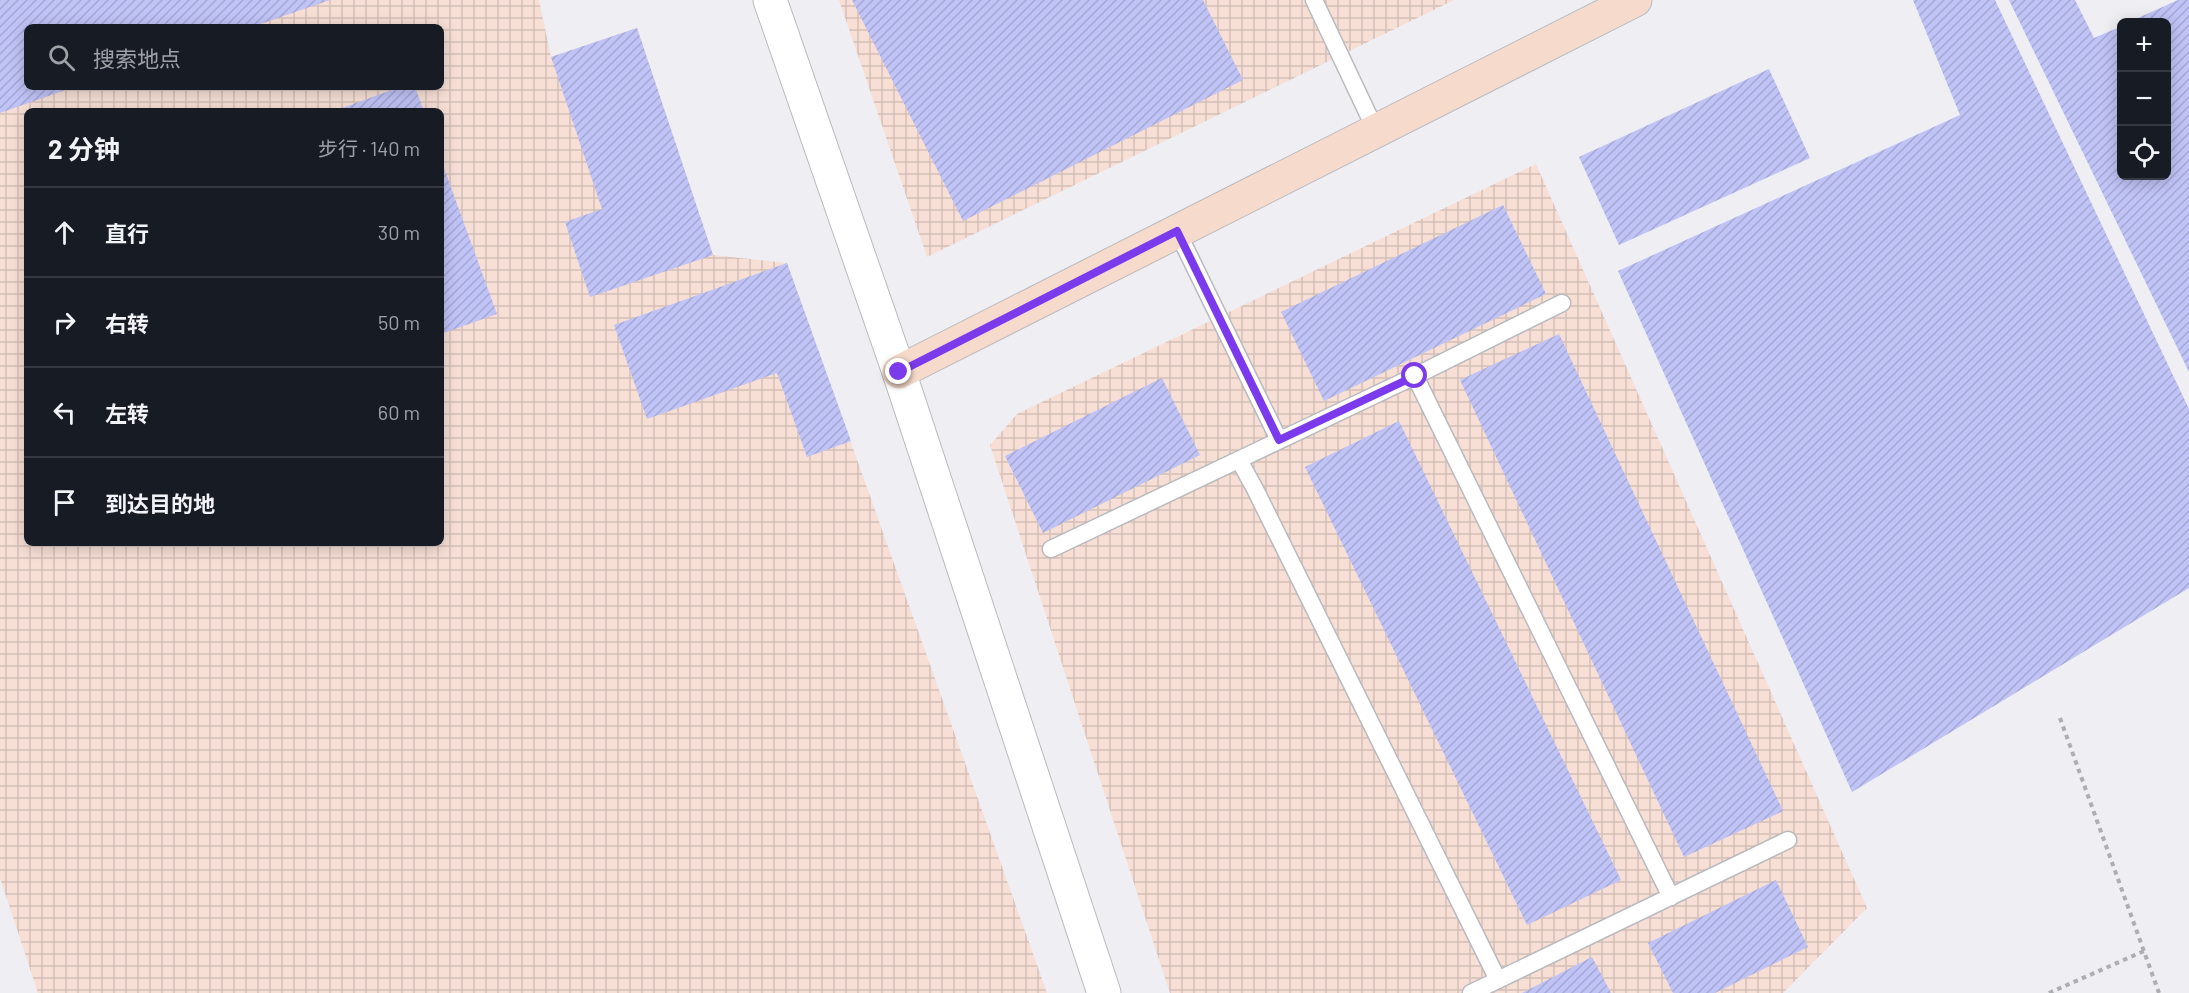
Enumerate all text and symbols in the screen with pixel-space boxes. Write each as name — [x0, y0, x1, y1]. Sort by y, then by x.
map controls — [2117, 18, 2171, 180]
button: + — [2117, 18, 2171, 72]
search box — [24, 24, 444, 90]
icon: search — [45, 41, 78, 74]
text: 搜索地点 — [93, 45, 181, 71]
button: − — [2117, 72, 2171, 126]
button: locate — [2117, 126, 2171, 180]
text: 2 分钟 — [48, 133, 120, 164]
text: 步行 · 140 m — [318, 136, 420, 160]
icon: ahead — [48, 216, 81, 249]
text: 直行 — [105, 220, 149, 246]
text: 30 m — [378, 220, 420, 244]
icon: right — [48, 306, 81, 339]
text: 右转 — [105, 310, 149, 336]
text: 50 m — [378, 310, 420, 334]
route end — [885, 358, 911, 384]
route start — [1401, 362, 1427, 388]
icon: left — [48, 396, 81, 429]
text: 左转 — [105, 400, 149, 426]
text: 60 m — [378, 400, 420, 424]
icon: arrive — [48, 486, 81, 519]
text: 到达目的地 — [105, 490, 215, 516]

